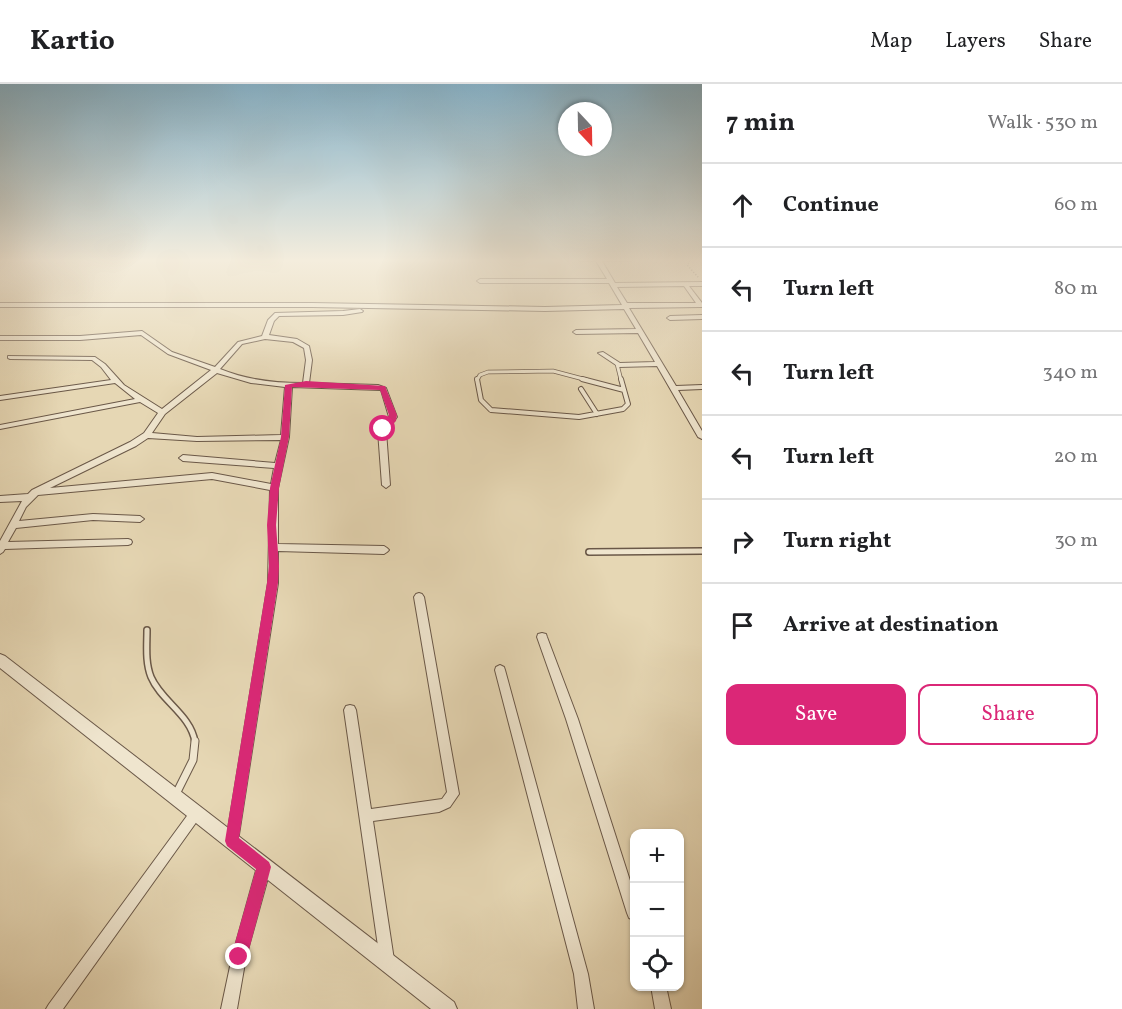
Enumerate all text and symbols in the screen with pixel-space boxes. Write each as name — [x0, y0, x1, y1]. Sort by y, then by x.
text: Kartio — [30, 22, 115, 61]
text: Map — [870, 27, 912, 56]
text: Layers — [945, 27, 1006, 56]
text: Share — [1039, 27, 1092, 56]
north arrow — [558, 102, 612, 156]
text: 7 min — [726, 105, 795, 141]
text: Walk · 530 m — [987, 109, 1098, 137]
icon: ahead — [726, 189, 759, 222]
text: Continue — [783, 190, 879, 221]
text: 60 m — [1054, 191, 1098, 219]
icon: left — [726, 273, 759, 306]
text: Turn left — [783, 274, 874, 305]
text: 80 m — [1054, 275, 1098, 303]
icon: left — [726, 357, 759, 390]
text: Turn left — [783, 358, 874, 389]
text: 340 m — [1042, 359, 1098, 387]
route start — [369, 415, 395, 441]
icon: left — [726, 441, 759, 474]
text: Turn left — [783, 442, 874, 473]
text: 20 m — [1054, 443, 1098, 471]
icon: right — [726, 525, 759, 558]
text: Turn right — [783, 526, 891, 557]
text: 30 m — [1054, 527, 1098, 555]
icon: arrive — [726, 609, 759, 642]
text: Arrive at destination — [783, 610, 999, 641]
button: Save — [726, 684, 906, 745]
button: Share — [918, 684, 1098, 745]
map controls — [630, 829, 684, 991]
button: + — [630, 829, 684, 883]
button: − — [630, 883, 684, 937]
button: locate — [630, 937, 684, 991]
route end — [225, 943, 251, 969]

